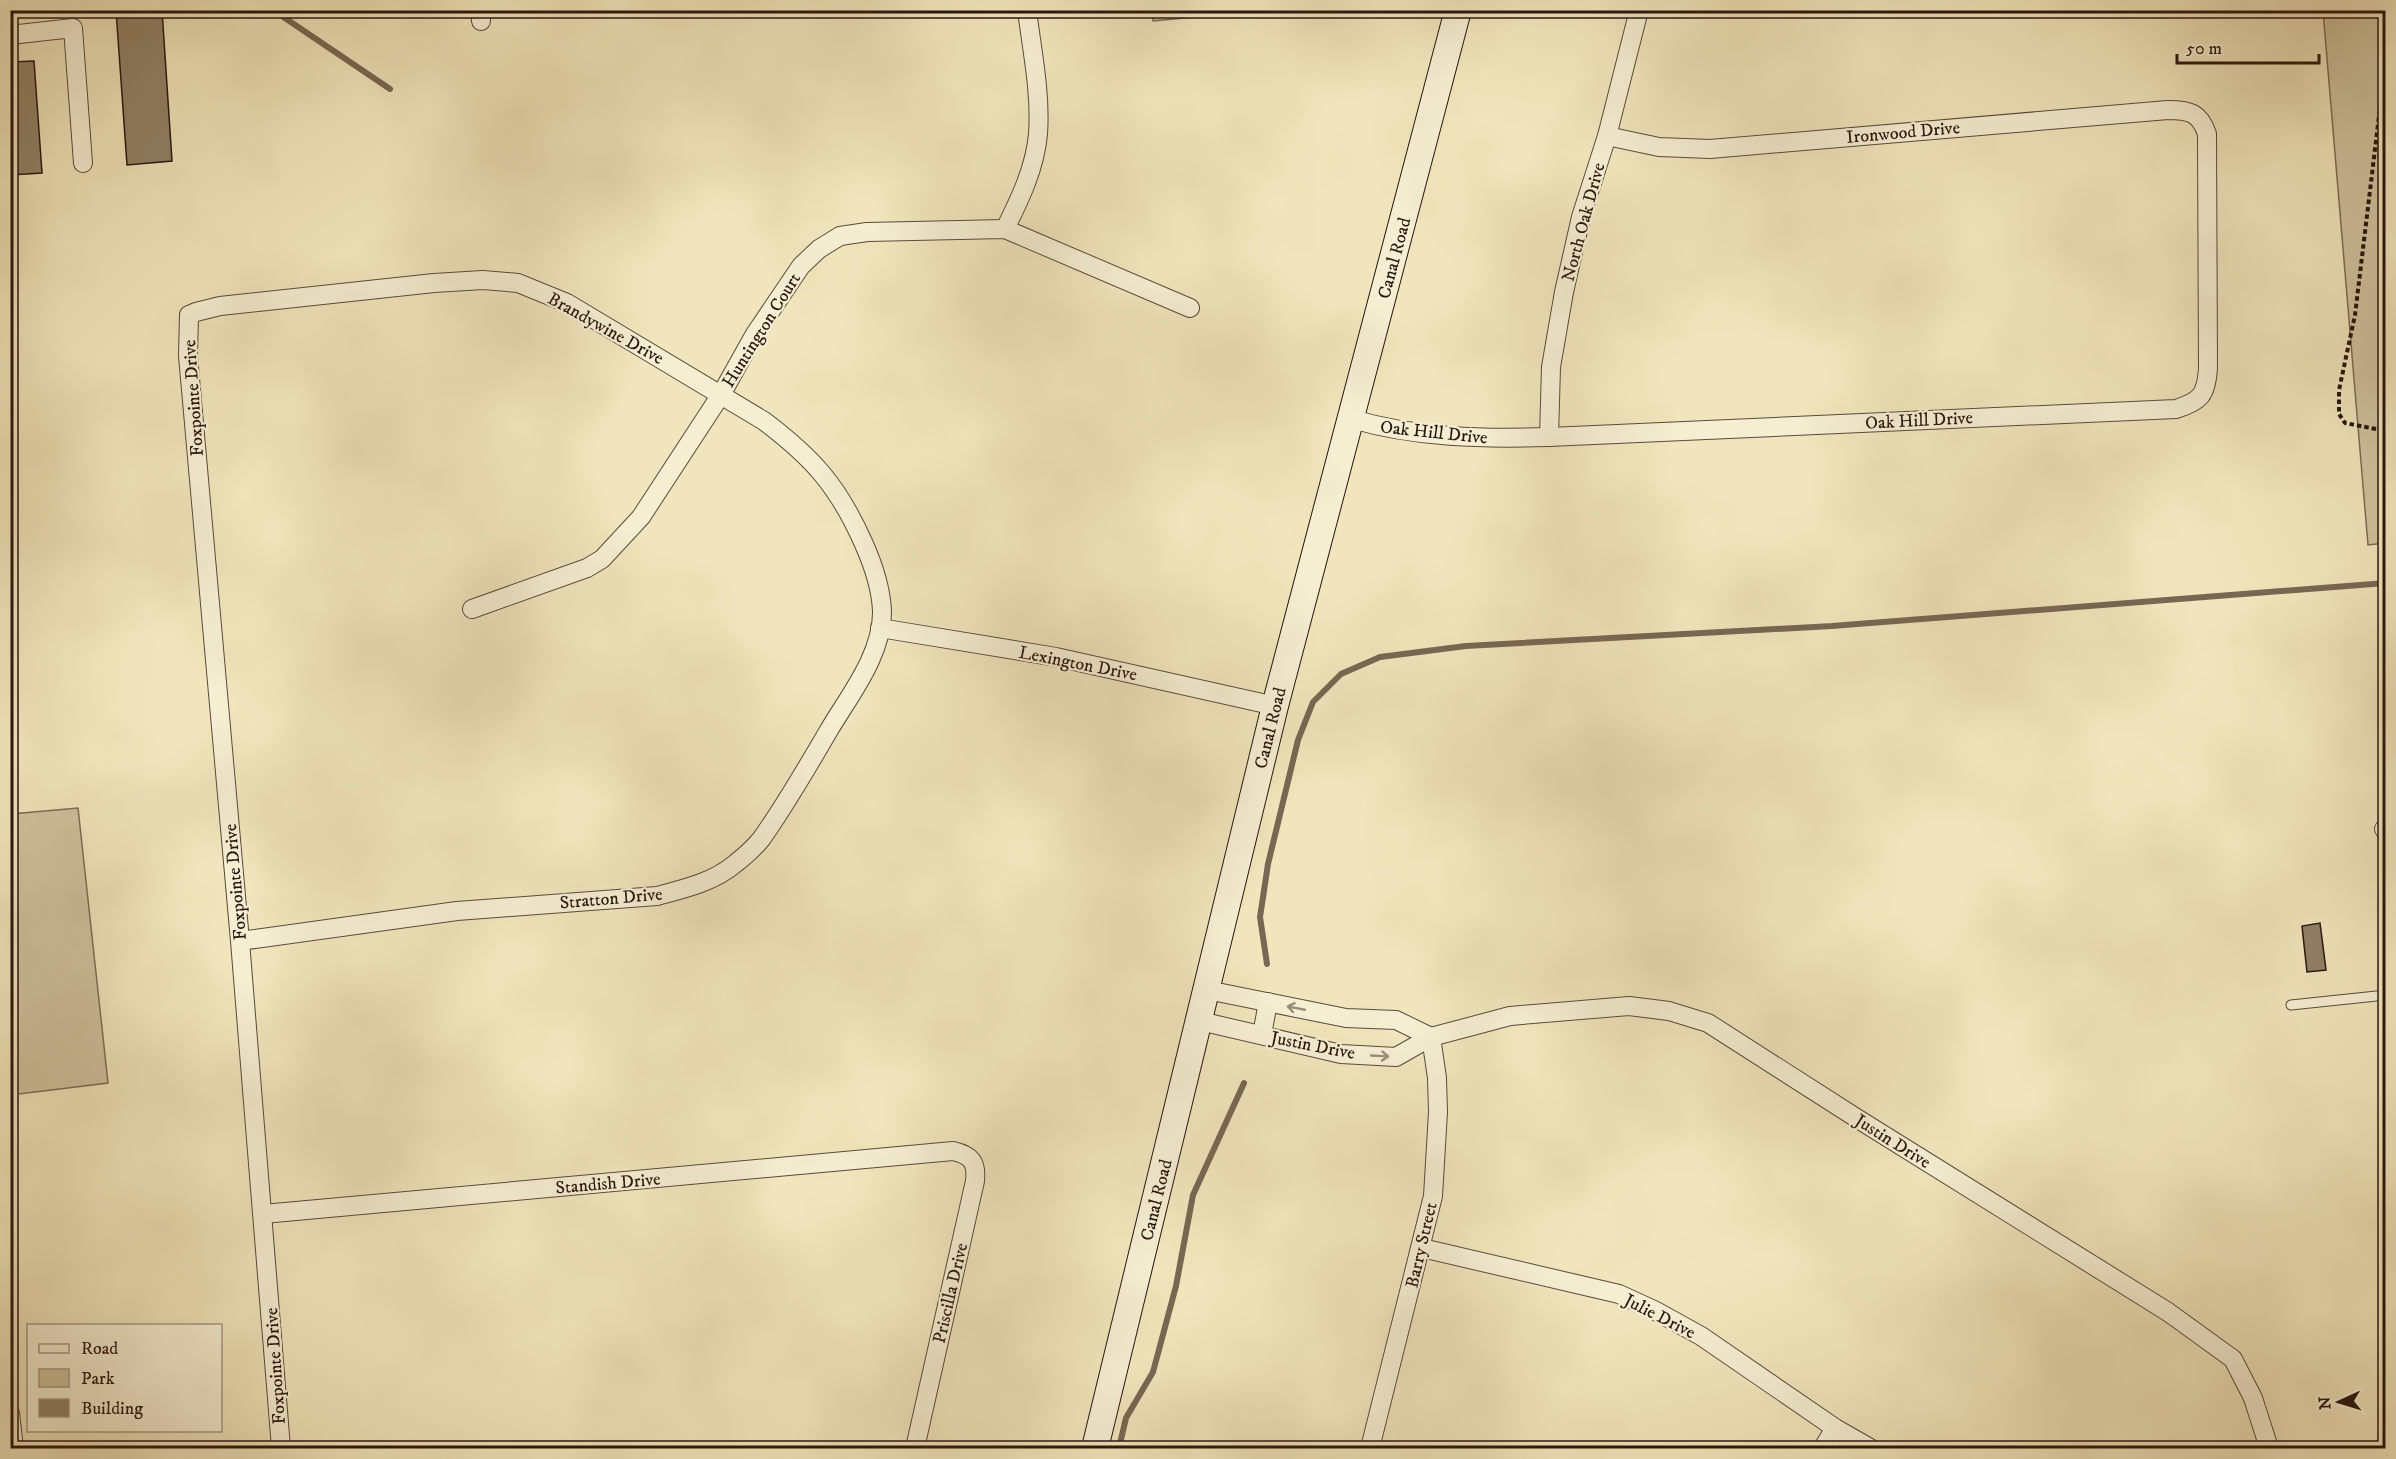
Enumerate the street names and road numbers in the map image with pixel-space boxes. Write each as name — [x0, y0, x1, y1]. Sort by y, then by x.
street label: Ironwood Drive — [1845, 117, 1961, 149]
street label: North Oak Drive — [1558, 160, 1610, 284]
street label: Canal Road — [1374, 215, 1416, 301]
street label: Huntington Court — [718, 269, 806, 392]
street label: Brandywine Drive — [544, 288, 667, 370]
street label: Foxpointe Drive — [179, 339, 209, 457]
street label: Oak Hill Drive — [1865, 407, 1973, 435]
street label: Oak Hill Drive — [1379, 416, 1489, 450]
street label: Lexington Drive — [1017, 642, 1139, 686]
street label: Canal Road — [1250, 685, 1292, 771]
street label: Foxpointe Drive — [220, 823, 252, 941]
street label: Stratton Drive — [559, 884, 663, 914]
street label: Justin Drive — [1267, 1027, 1357, 1065]
street label: Justin Drive — [1849, 1109, 1934, 1174]
street label: Canal Road — [1136, 1157, 1178, 1243]
street label: Standish Drive — [555, 1168, 661, 1200]
street label: Barry Street — [1401, 1200, 1443, 1290]
street label: Priscilla Drive — [929, 1241, 973, 1346]
street label: Julie Drive — [1618, 1289, 1699, 1344]
street label: Foxpointe Drive — [261, 1307, 291, 1425]

